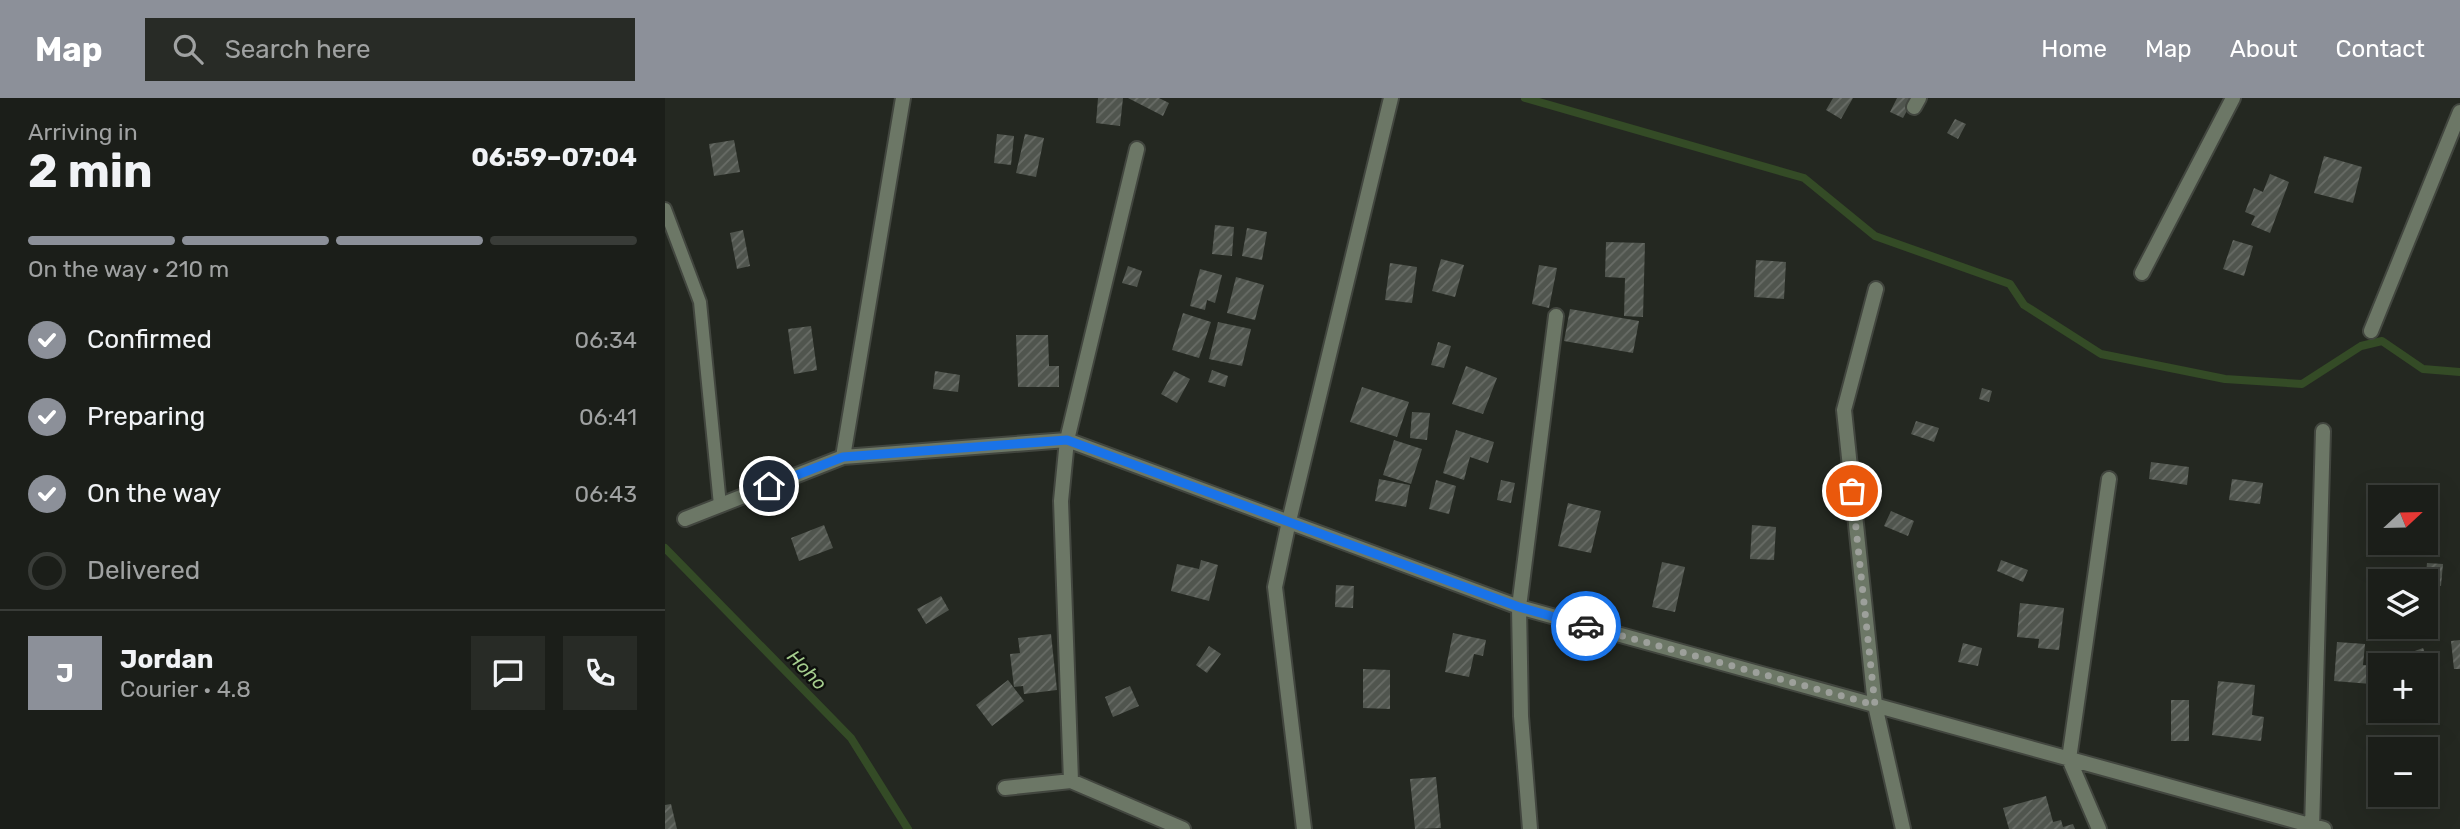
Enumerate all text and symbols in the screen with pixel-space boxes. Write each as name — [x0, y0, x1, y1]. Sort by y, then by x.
search box — [145, 18, 635, 81]
text: Map — [35, 30, 103, 69]
icon: search — [169, 30, 207, 68]
text: Search here — [225, 34, 370, 65]
text: Home — [2041, 35, 2107, 63]
text: Map — [2145, 35, 2192, 63]
text: About — [2230, 35, 2298, 63]
text: Contact — [2336, 35, 2425, 63]
text: Arriving in — [28, 118, 138, 146]
text: 06:59–07:04 — [471, 142, 637, 173]
text: 2 min — [28, 144, 153, 199]
text: On the way · 210 m — [28, 255, 229, 283]
icon: check — [28, 321, 66, 359]
text: Confirmed — [87, 324, 212, 355]
text: 06:34 — [575, 326, 637, 354]
icon: check — [28, 398, 66, 436]
text: Preparing — [87, 401, 205, 432]
text: 06:41 — [579, 403, 637, 431]
pin — [739, 456, 799, 516]
pin — [1822, 461, 1882, 521]
icon: home — [750, 467, 788, 505]
icon: bag — [1833, 472, 1871, 510]
icon: check — [28, 475, 66, 513]
text: On the way — [87, 478, 221, 509]
text: 06:43 — [575, 480, 637, 508]
north arrow — [2368, 485, 2438, 555]
map controls — [2368, 485, 2438, 807]
text: Delivered — [87, 555, 200, 586]
button: layers — [2368, 569, 2438, 639]
courier — [1551, 591, 1621, 661]
icon: car — [1567, 607, 1605, 645]
button: chat — [471, 636, 545, 710]
button: phone — [563, 636, 637, 710]
text: Jordan — [120, 644, 213, 675]
water label: Hoho — [782, 645, 832, 695]
button: + — [2368, 653, 2438, 723]
text: J — [56, 658, 74, 689]
text: Courier · 4.8 — [120, 675, 251, 703]
button: − — [2368, 737, 2438, 807]

